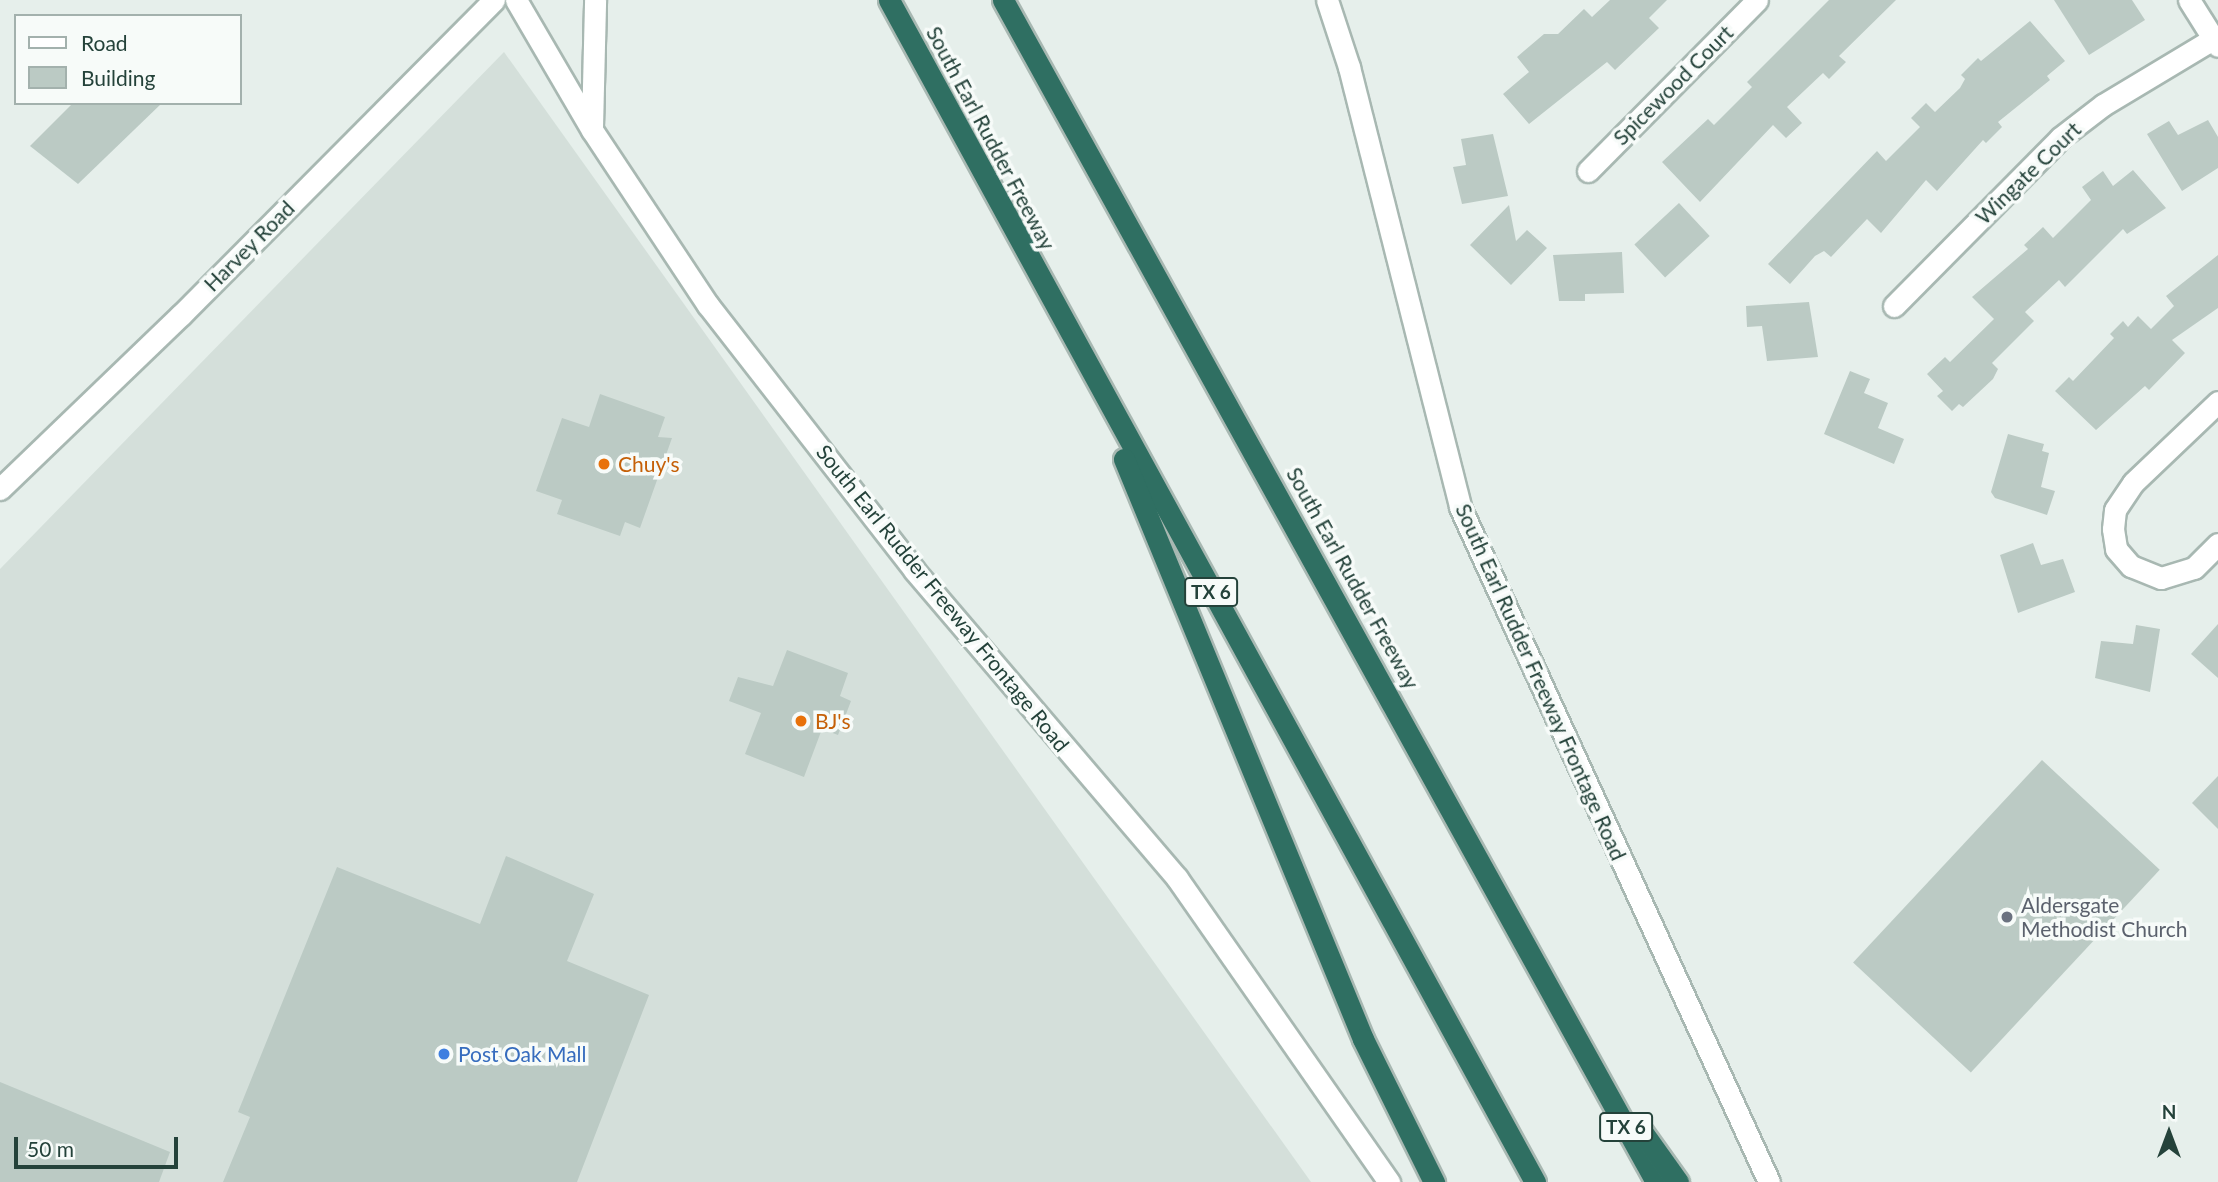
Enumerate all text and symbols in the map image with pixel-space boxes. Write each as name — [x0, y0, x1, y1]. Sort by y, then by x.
legend — [14, 14, 242, 105]
street label: Spicewood Court — [1608, 20, 1738, 150]
street label: South Earl Rudder Freeway — [921, 22, 1061, 254]
text: Road — [81, 30, 128, 55]
text: Building — [81, 65, 156, 90]
street label: Wingate Court — [1970, 117, 2086, 229]
street label: Harvey Road — [198, 195, 300, 297]
street label: South Earl Rudder Freeway Frontage Road — [811, 439, 1075, 757]
place label: Chuy's — [618, 451, 679, 477]
marker: Chuy's — [596, 456, 612, 472]
street label: South Earl Rudder Freeway — [1281, 463, 1425, 693]
street label: South Earl Rudder Freeway Frontage Road — [1450, 499, 1632, 865]
road number: TX 6 — [1183, 576, 1239, 608]
place label: BJ's — [815, 708, 850, 734]
marker: BJ's — [793, 713, 809, 729]
place label: Aldersgate Methodist Church — [2021, 892, 2188, 942]
marker: Aldersgate Methodist Church — [1999, 909, 2015, 925]
place label: Post Oak Mall — [458, 1041, 587, 1067]
marker: Post Oak Mall — [436, 1046, 452, 1062]
north arrow — [2134, 1098, 2204, 1168]
text: N — [2162, 1100, 2176, 1123]
road number: TX 6 — [1598, 1112, 1654, 1142]
scale bar — [18, 1122, 182, 1166]
text: 50 m — [27, 1136, 74, 1161]

